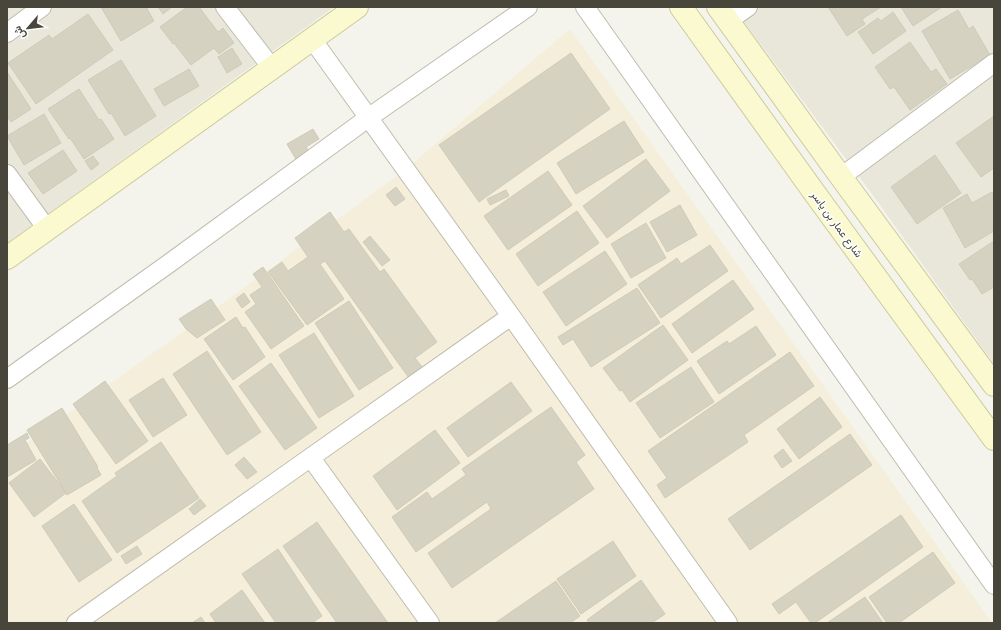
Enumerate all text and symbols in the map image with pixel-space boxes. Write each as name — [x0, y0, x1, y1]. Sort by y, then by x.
north arrow — [8, 8, 48, 48]
text: ش — [10, 24, 28, 42]
street label: شارع عمار بن ياسر — [807, 187, 866, 261]

